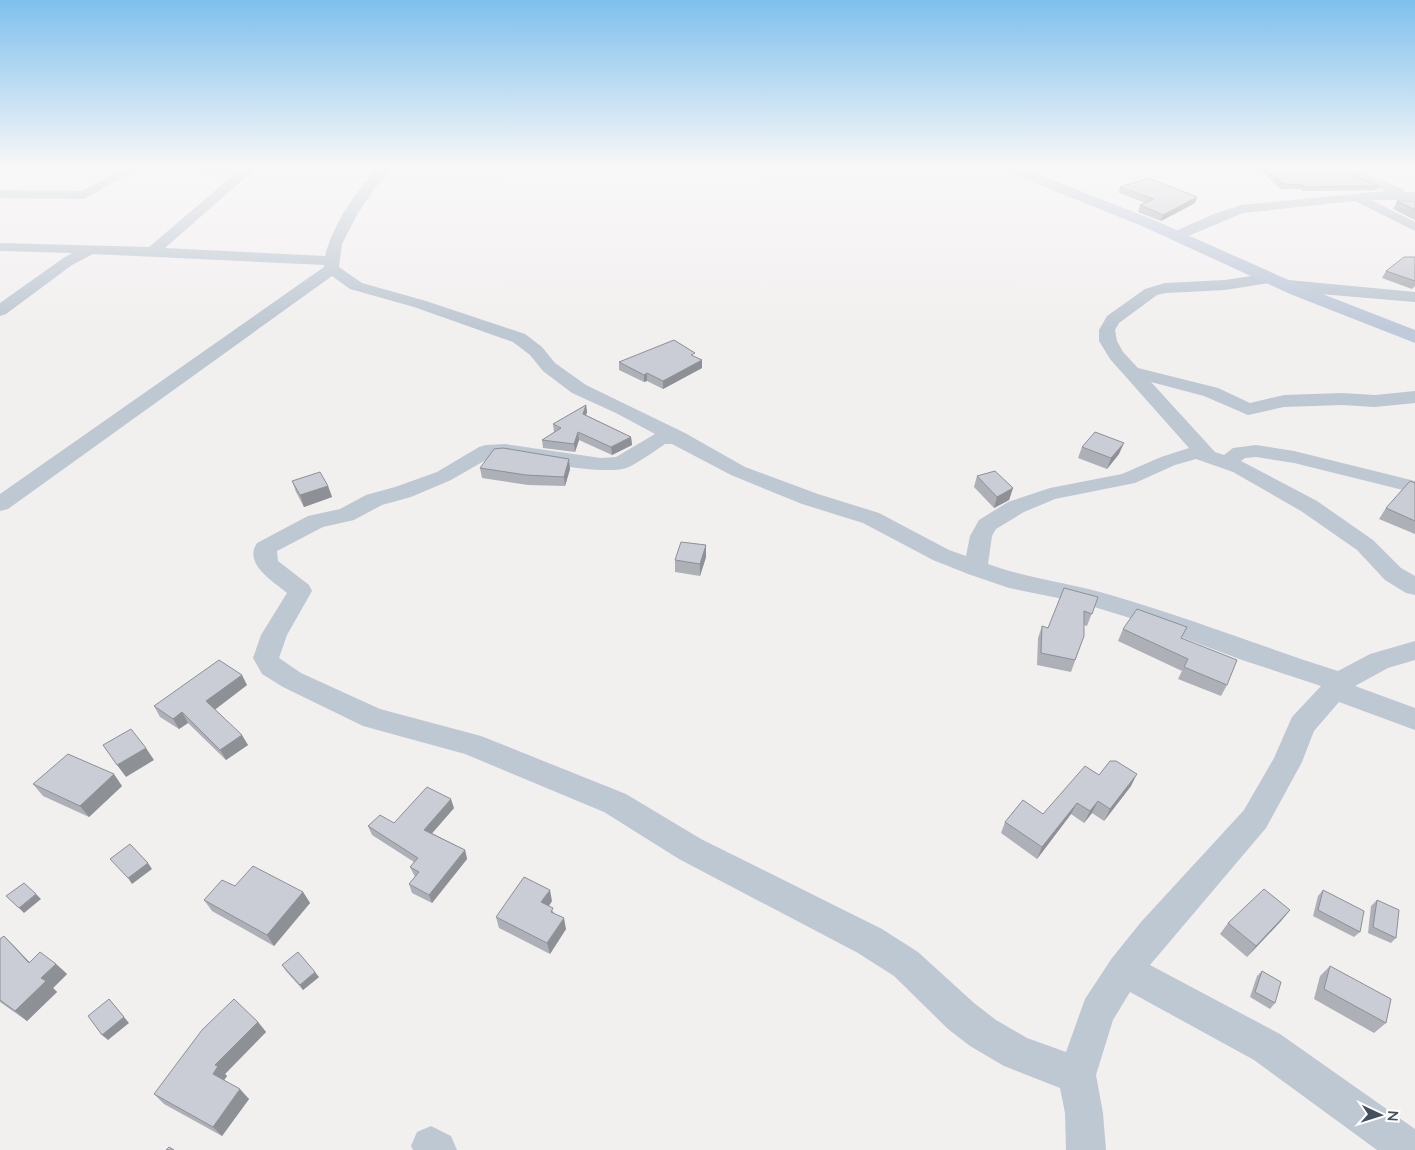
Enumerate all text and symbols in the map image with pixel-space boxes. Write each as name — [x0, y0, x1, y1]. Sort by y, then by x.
north arrow — [1355, 1090, 1405, 1140]
text: N — [1385, 1110, 1402, 1122]

